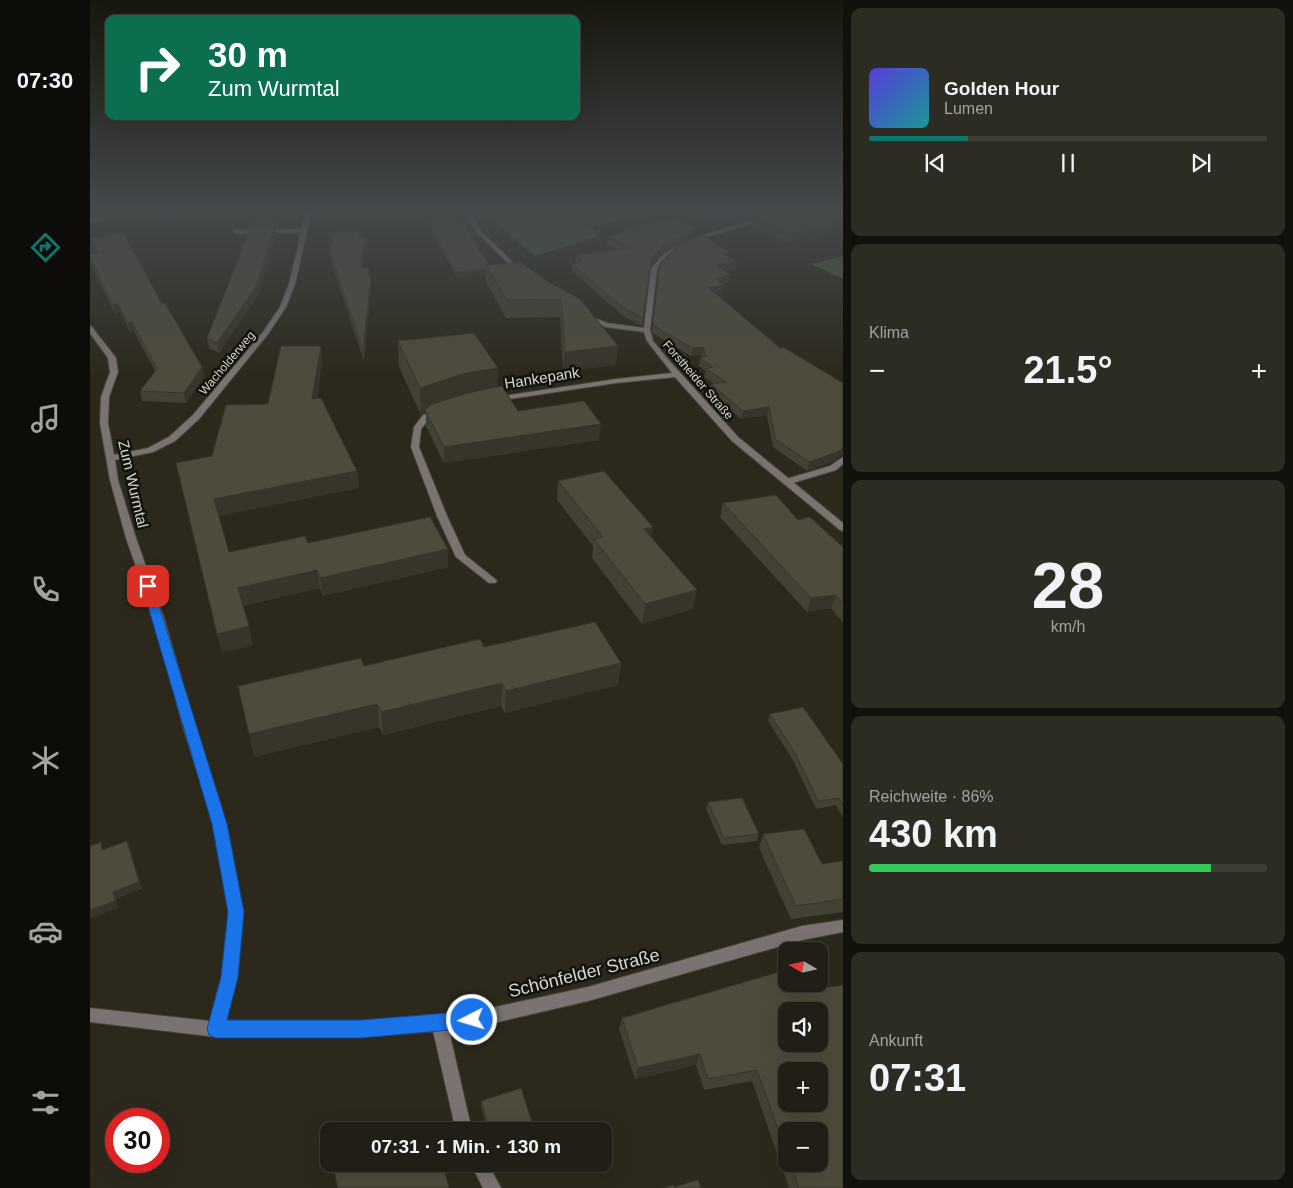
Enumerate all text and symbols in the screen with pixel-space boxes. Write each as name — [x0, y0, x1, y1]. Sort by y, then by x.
icon: right — [125, 35, 190, 100]
text: 30 m — [208, 35, 288, 74]
text: 07:30 — [17, 68, 73, 93]
text: Zum Wurmtal — [208, 76, 340, 101]
text: Golden Hour — [944, 78, 1059, 99]
text: Lumen — [944, 100, 993, 117]
icon: previous — [921, 149, 949, 177]
icon: pause — [1054, 149, 1082, 177]
icon: next — [1187, 149, 1215, 177]
icon: directions — [28, 230, 63, 265]
text: Klima — [869, 324, 909, 341]
street label: Wacholderweg — [196, 328, 258, 398]
street label: Forstheider Straße — [660, 338, 736, 423]
text: 21.5° — [1023, 349, 1113, 391]
text: − — [869, 355, 885, 386]
text: + — [1251, 355, 1267, 386]
street label: Hankepank — [503, 363, 581, 392]
icon: music — [28, 401, 63, 436]
street label: Zum Wurmtal — [115, 438, 152, 530]
text: 28 — [1032, 549, 1104, 622]
pin — [127, 565, 169, 607]
icon: phone — [28, 572, 63, 607]
icon: arrive — [134, 572, 162, 600]
text: km/h — [1051, 618, 1085, 635]
icon: climate — [28, 743, 63, 778]
text: Reichweite · 86% — [869, 788, 994, 805]
text: 430 km — [869, 813, 998, 855]
icon: car — [28, 914, 63, 949]
north arrow — [778, 942, 828, 992]
map controls — [778, 942, 828, 1172]
street label: Schönfelder Straße — [506, 945, 662, 1001]
position arrow — [445, 993, 497, 1045]
button: sound — [778, 1002, 828, 1052]
text: Ankunft — [869, 1032, 923, 1049]
text: 07:31 — [869, 1057, 966, 1099]
button: + — [778, 1062, 828, 1112]
icon: filters — [28, 1085, 63, 1120]
speed limit sign: 30 — [105, 1108, 170, 1173]
button: − — [778, 1122, 828, 1172]
text: 07:31 · 1 Min. · 130 m — [371, 1136, 561, 1157]

